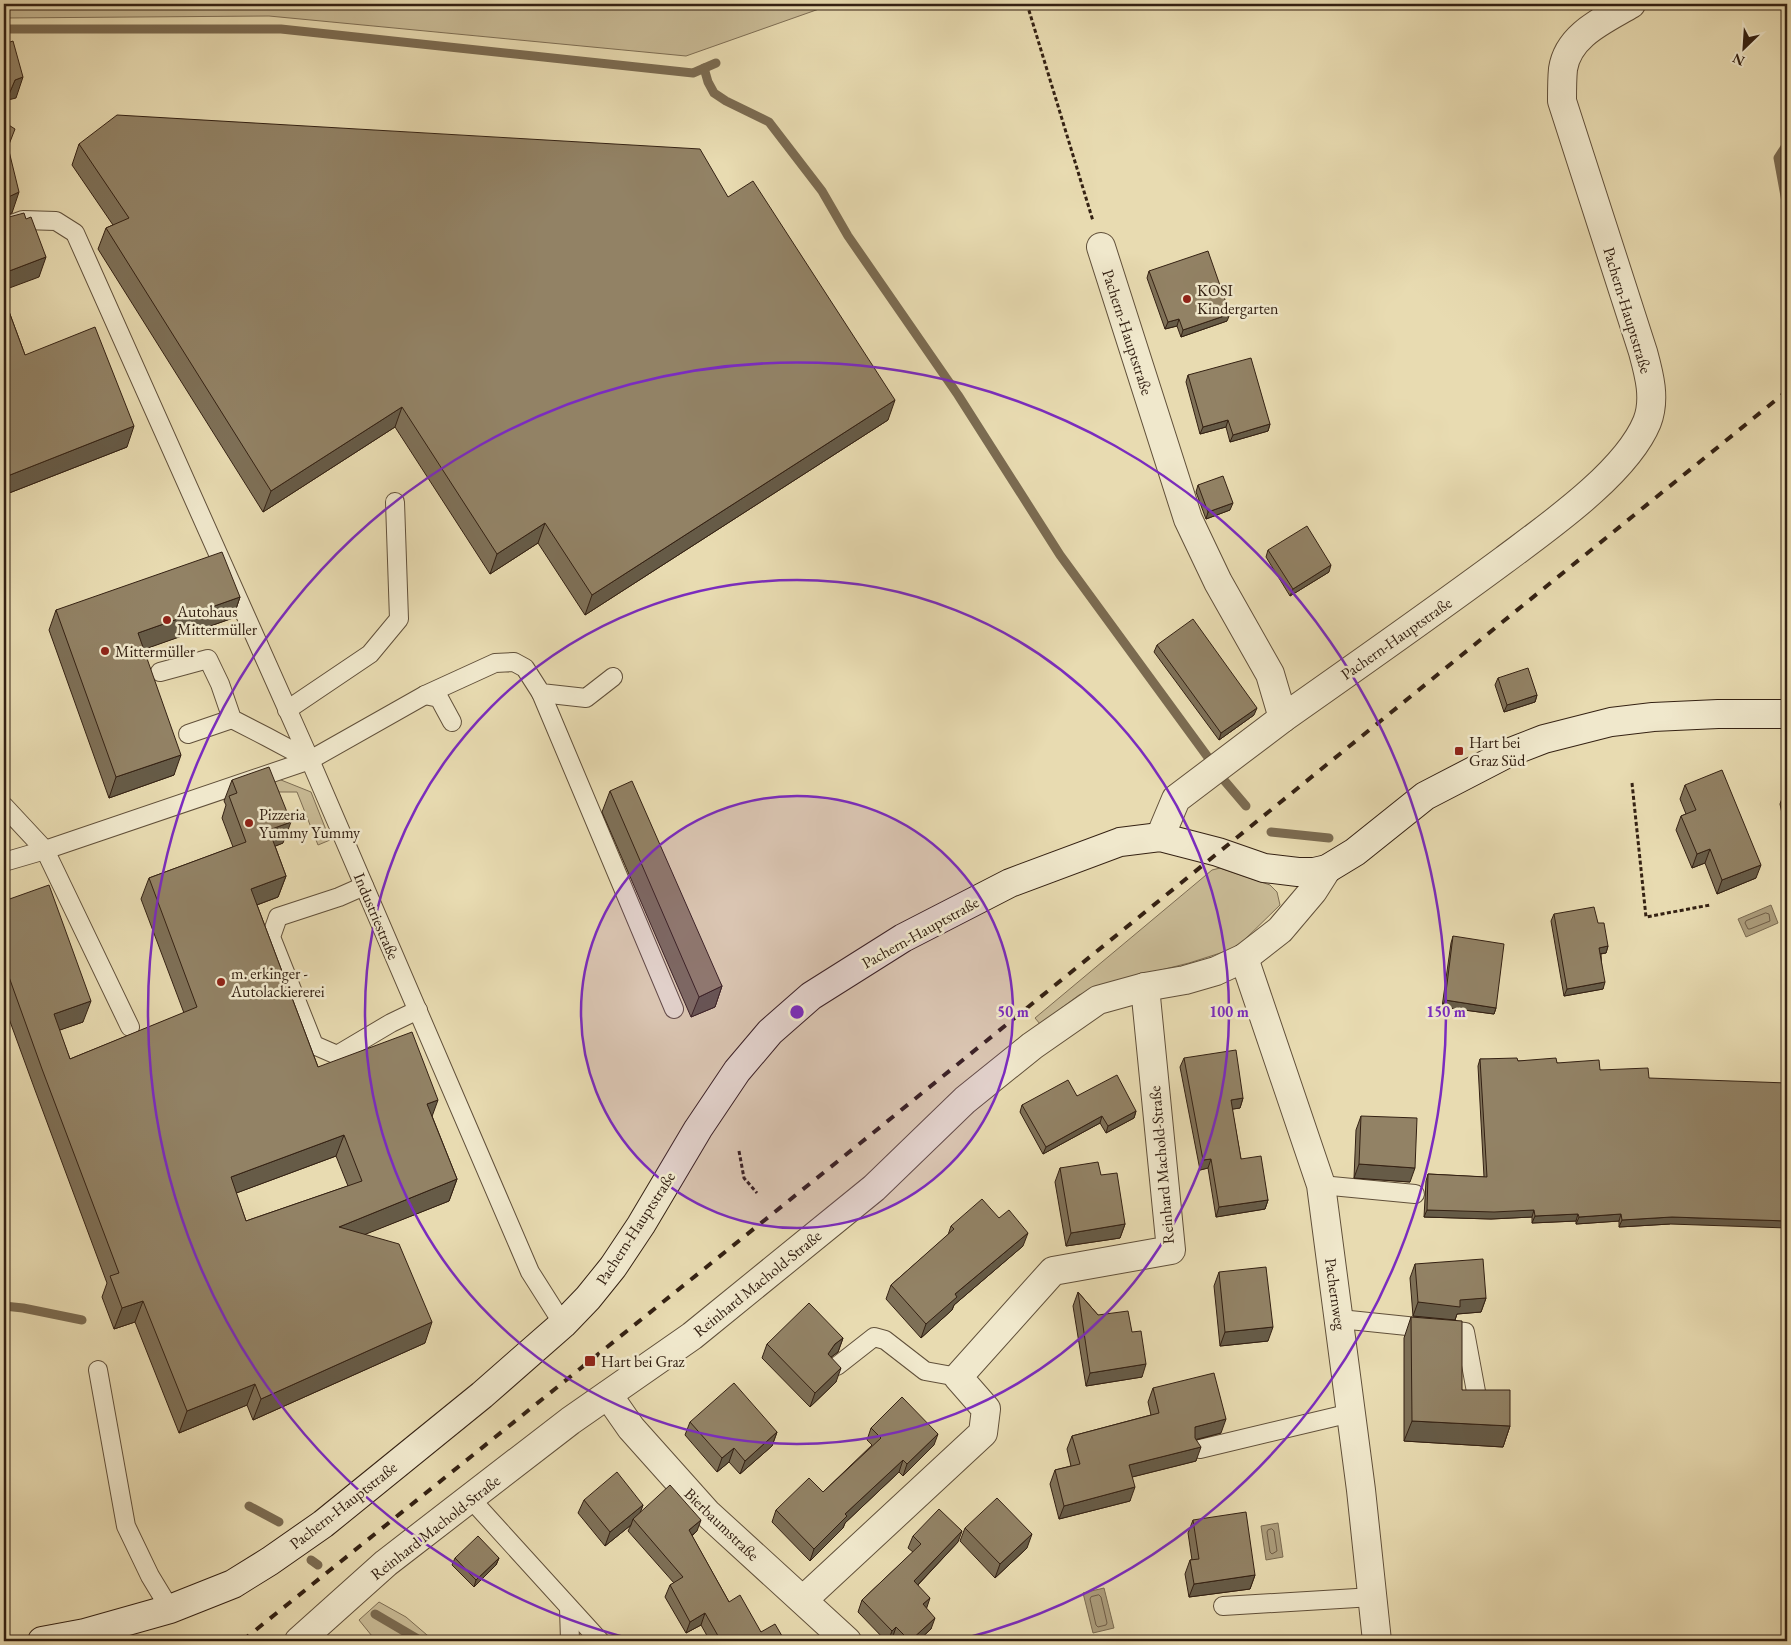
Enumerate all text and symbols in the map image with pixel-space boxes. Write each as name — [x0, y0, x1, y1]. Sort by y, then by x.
north arrow — [1718, 22, 1768, 72]
text: N — [1729, 49, 1747, 70]
street label: Pachern-Hauptstraße — [1598, 244, 1657, 376]
street label: Pachern-Hauptstraße — [1097, 267, 1158, 398]
place label: KOSI Kindergarten — [1197, 280, 1279, 319]
marker: KOSI Kindergarten — [1181, 293, 1193, 305]
street label: Pachern-Hauptstraße — [1337, 592, 1456, 685]
place label: Autohaus Mittermüller — [176, 601, 258, 640]
marker: Autohaus Mittermüller — [161, 614, 173, 626]
place label: Mittermüller — [115, 641, 196, 662]
marker: Mittermüller — [99, 645, 111, 657]
place label: Hart bei Graz Süd — [1469, 732, 1526, 771]
marker: Hart bei Graz Süd — [1453, 745, 1465, 757]
place label: Pizzeria Yummy Yummy — [259, 804, 361, 843]
marker: Pizzeria Yummy Yummy — [243, 817, 255, 829]
street label: Industriestraße — [349, 870, 404, 963]
street label: Pachern-Hauptstraße — [858, 892, 983, 973]
place label: m. erkinger - Autolackiererei — [230, 963, 325, 1002]
marker: m. erkinger - Autolackiererei — [215, 976, 227, 988]
text: 50 m — [997, 1002, 1029, 1021]
text: 100 m — [1209, 1002, 1249, 1021]
text: 150 m — [1426, 1002, 1466, 1021]
centre of rings — [788, 1003, 806, 1021]
street label: Reinhard Machold-Straße — [1144, 1085, 1179, 1245]
street label: Pachern-Hauptstraße — [591, 1168, 680, 1289]
street label: Reinhard Machold-Straße — [689, 1225, 826, 1342]
street label: Pachernweg — [1320, 1257, 1351, 1332]
place label: Hart bei Graz — [601, 1351, 685, 1372]
marker: Hart bei Graz — [583, 1354, 597, 1368]
street label: Pachern-Hauptstraße — [285, 1457, 401, 1554]
street label: Reinhard Machold-Straße — [366, 1470, 504, 1585]
street label: Bierbaumstraße — [680, 1483, 764, 1565]

